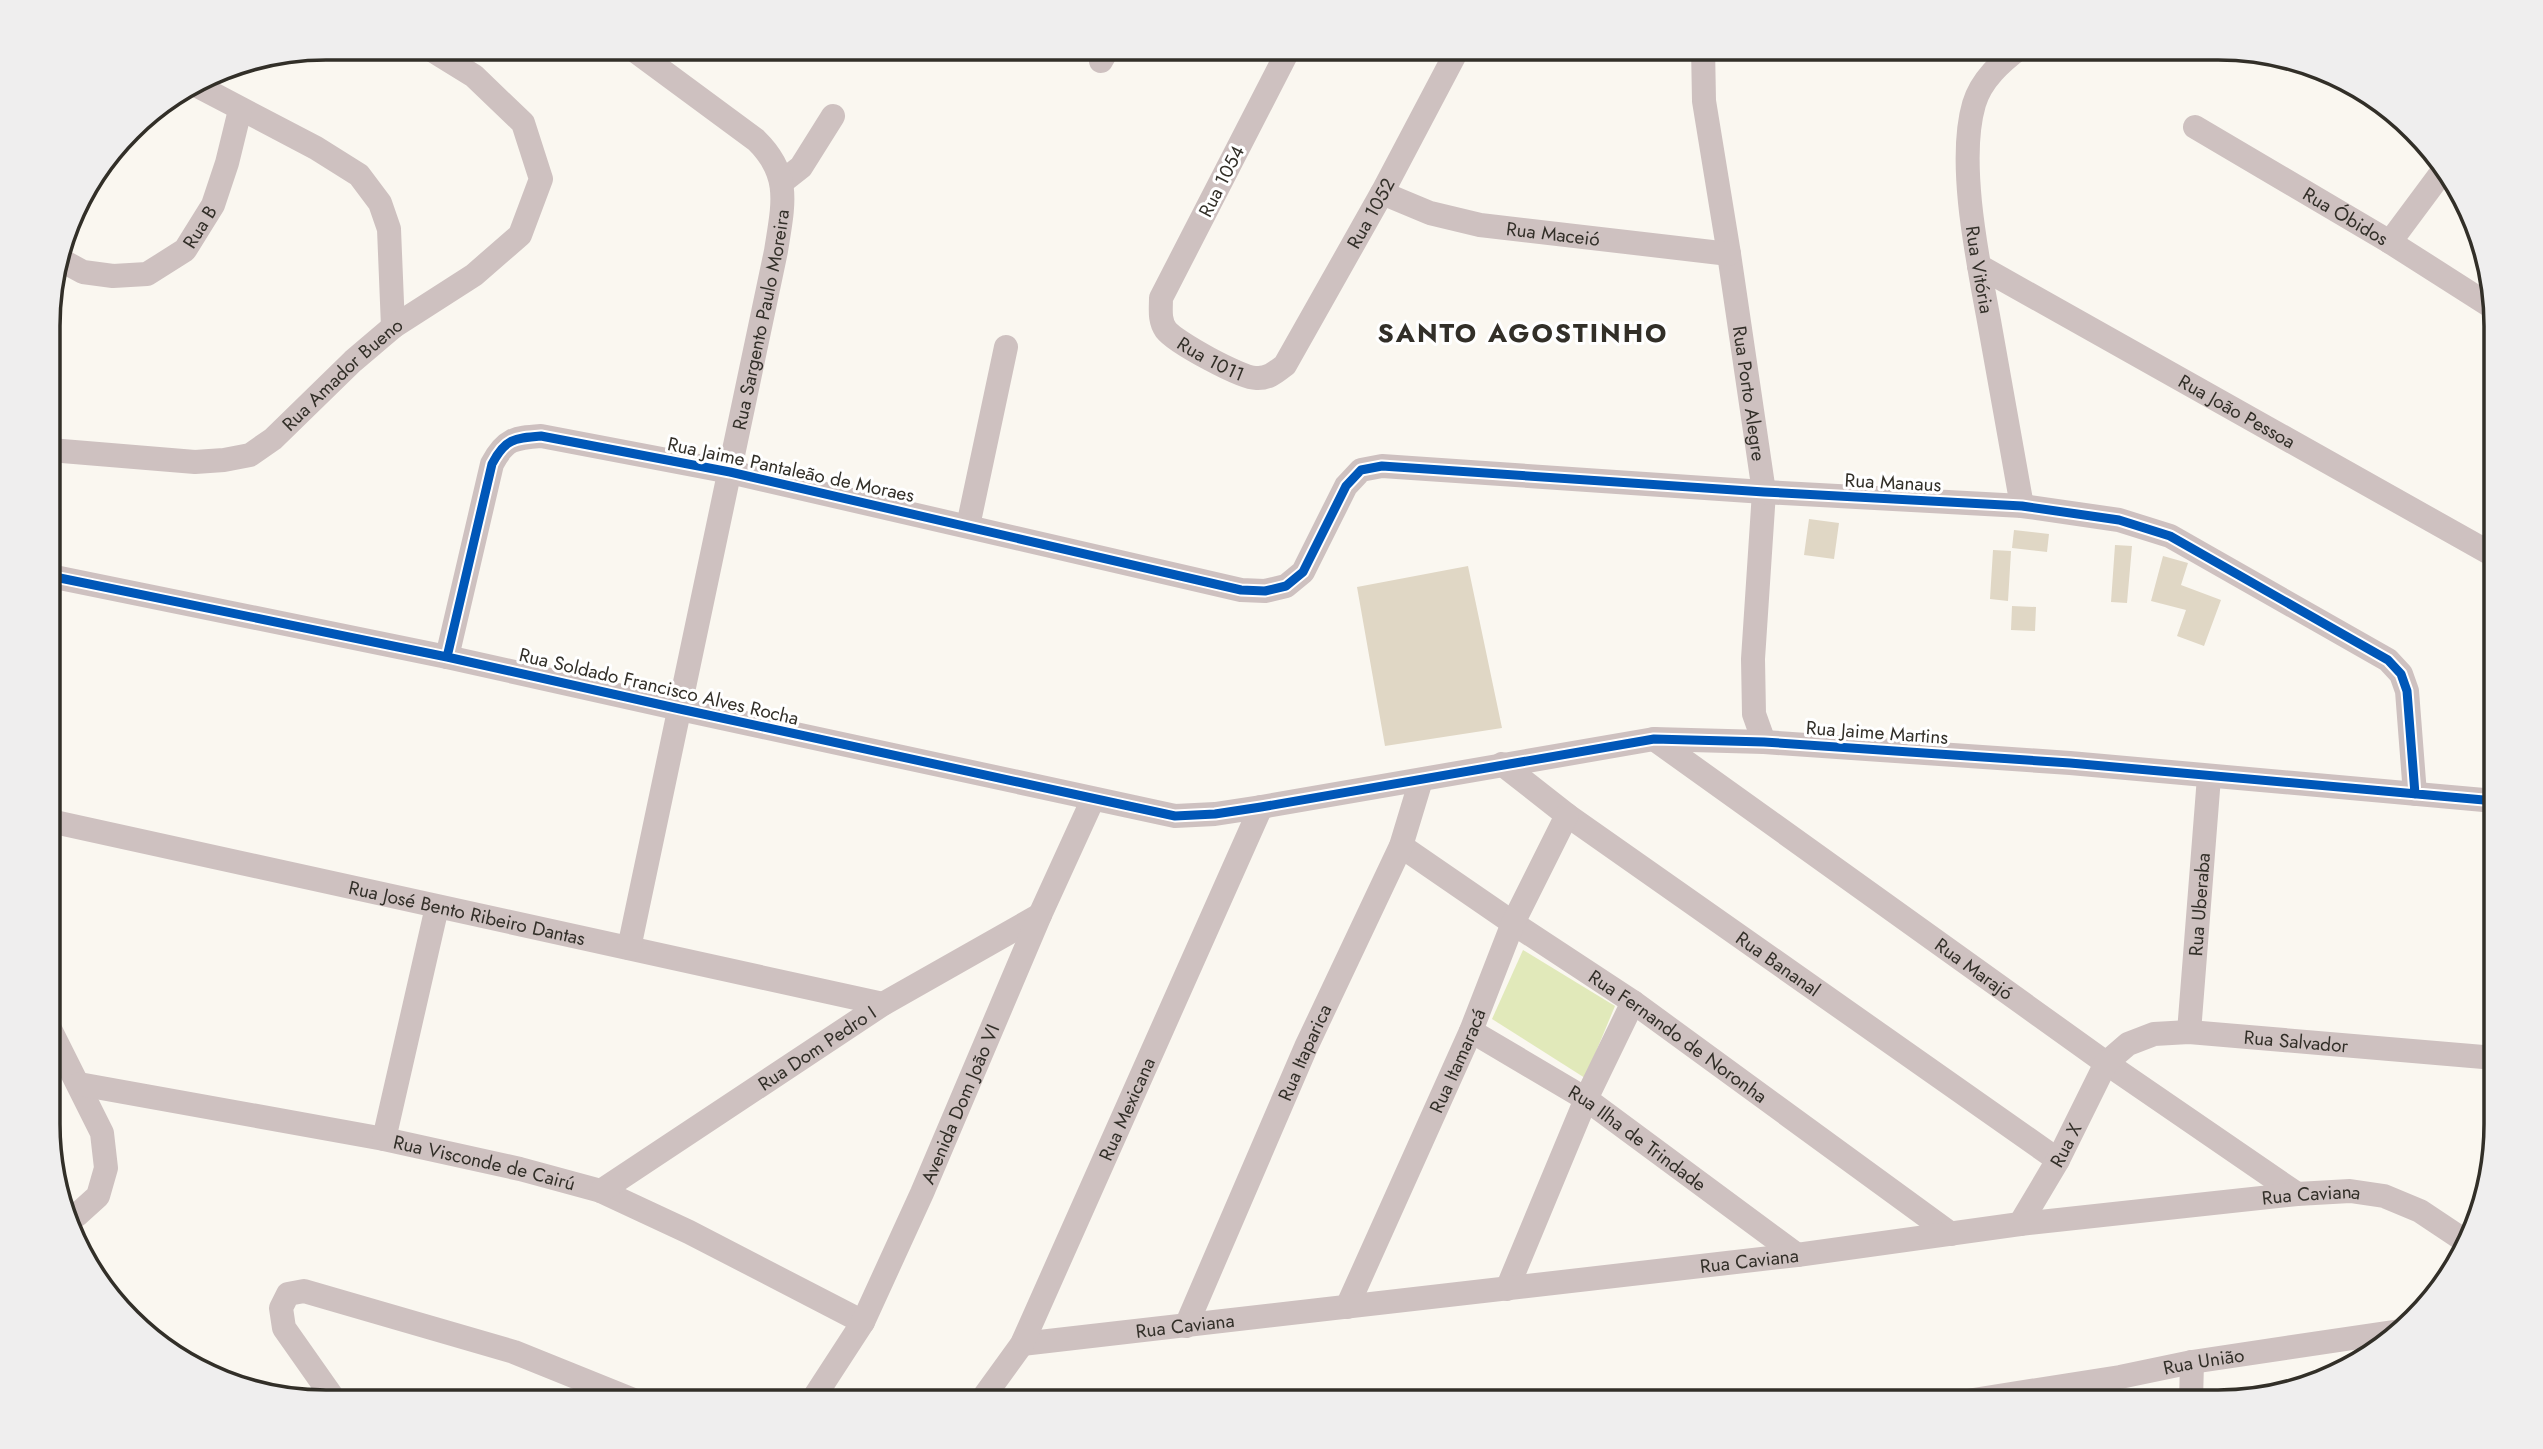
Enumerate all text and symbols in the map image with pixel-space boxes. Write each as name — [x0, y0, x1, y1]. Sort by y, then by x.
street label: Rua 1054 — [1192, 141, 1251, 222]
street label: Rua 1052 — [1340, 173, 1402, 254]
street label: Rua Óbidos — [2298, 181, 2394, 252]
street label: Rua B — [176, 200, 224, 254]
street label: Rua Sargento Paulo Moreira — [726, 208, 796, 432]
street label: Rua Maceió — [1505, 215, 1601, 253]
street label: Rua Vitória — [1959, 224, 2000, 316]
street label: Rua Amador Bueno — [276, 311, 408, 437]
district label: SANTO AGOSTINHO — [1378, 314, 1668, 352]
street label: Rua Porto Alegre — [1726, 324, 1772, 463]
street label: Rua 1011 — [1172, 330, 1249, 388]
street label: Rua João Pessoa — [2173, 368, 2300, 455]
street label: Rua Jaime Pantaleão de Moraes — [665, 430, 917, 509]
street label: Rua Manaus — [1844, 466, 1942, 499]
street label: Rua Soldado Francisco Alves Rocha — [516, 641, 801, 732]
street label: Rua Jaime Martins — [1805, 714, 1949, 751]
street label: Rua Uberaba — [2182, 852, 2217, 957]
street label: Rua José Bento Ribeiro Dantas — [346, 874, 588, 952]
street label: Rua Bananal — [1730, 925, 1826, 1003]
street label: Rua Marajó — [1929, 932, 2019, 1006]
street label: Rua Fernando de Noronha — [1583, 963, 1773, 1110]
street label: Rua Dom Pedro I — [753, 999, 882, 1097]
street label: Rua Itaparica — [1271, 1000, 1338, 1105]
street label: Rua Itamaracá — [1423, 1005, 1492, 1117]
street label: Avenida Dom João VI — [914, 1020, 1006, 1188]
street label: Rua Salvador — [2243, 1024, 2350, 1060]
street label: Rua Mexicana — [1092, 1053, 1162, 1165]
street label: Rua Ilha de Trindade — [1563, 1079, 1712, 1198]
street label: Rua X — [2044, 1118, 2088, 1173]
street label: Rua Visconde de Cairú — [391, 1128, 578, 1197]
street label: Rua Caviana — [2260, 1178, 2362, 1212]
street label: Rua Caviana — [1698, 1242, 1800, 1280]
street label: Rua Caviana — [1134, 1307, 1236, 1345]
street label: Rua União — [2161, 1341, 2246, 1382]

